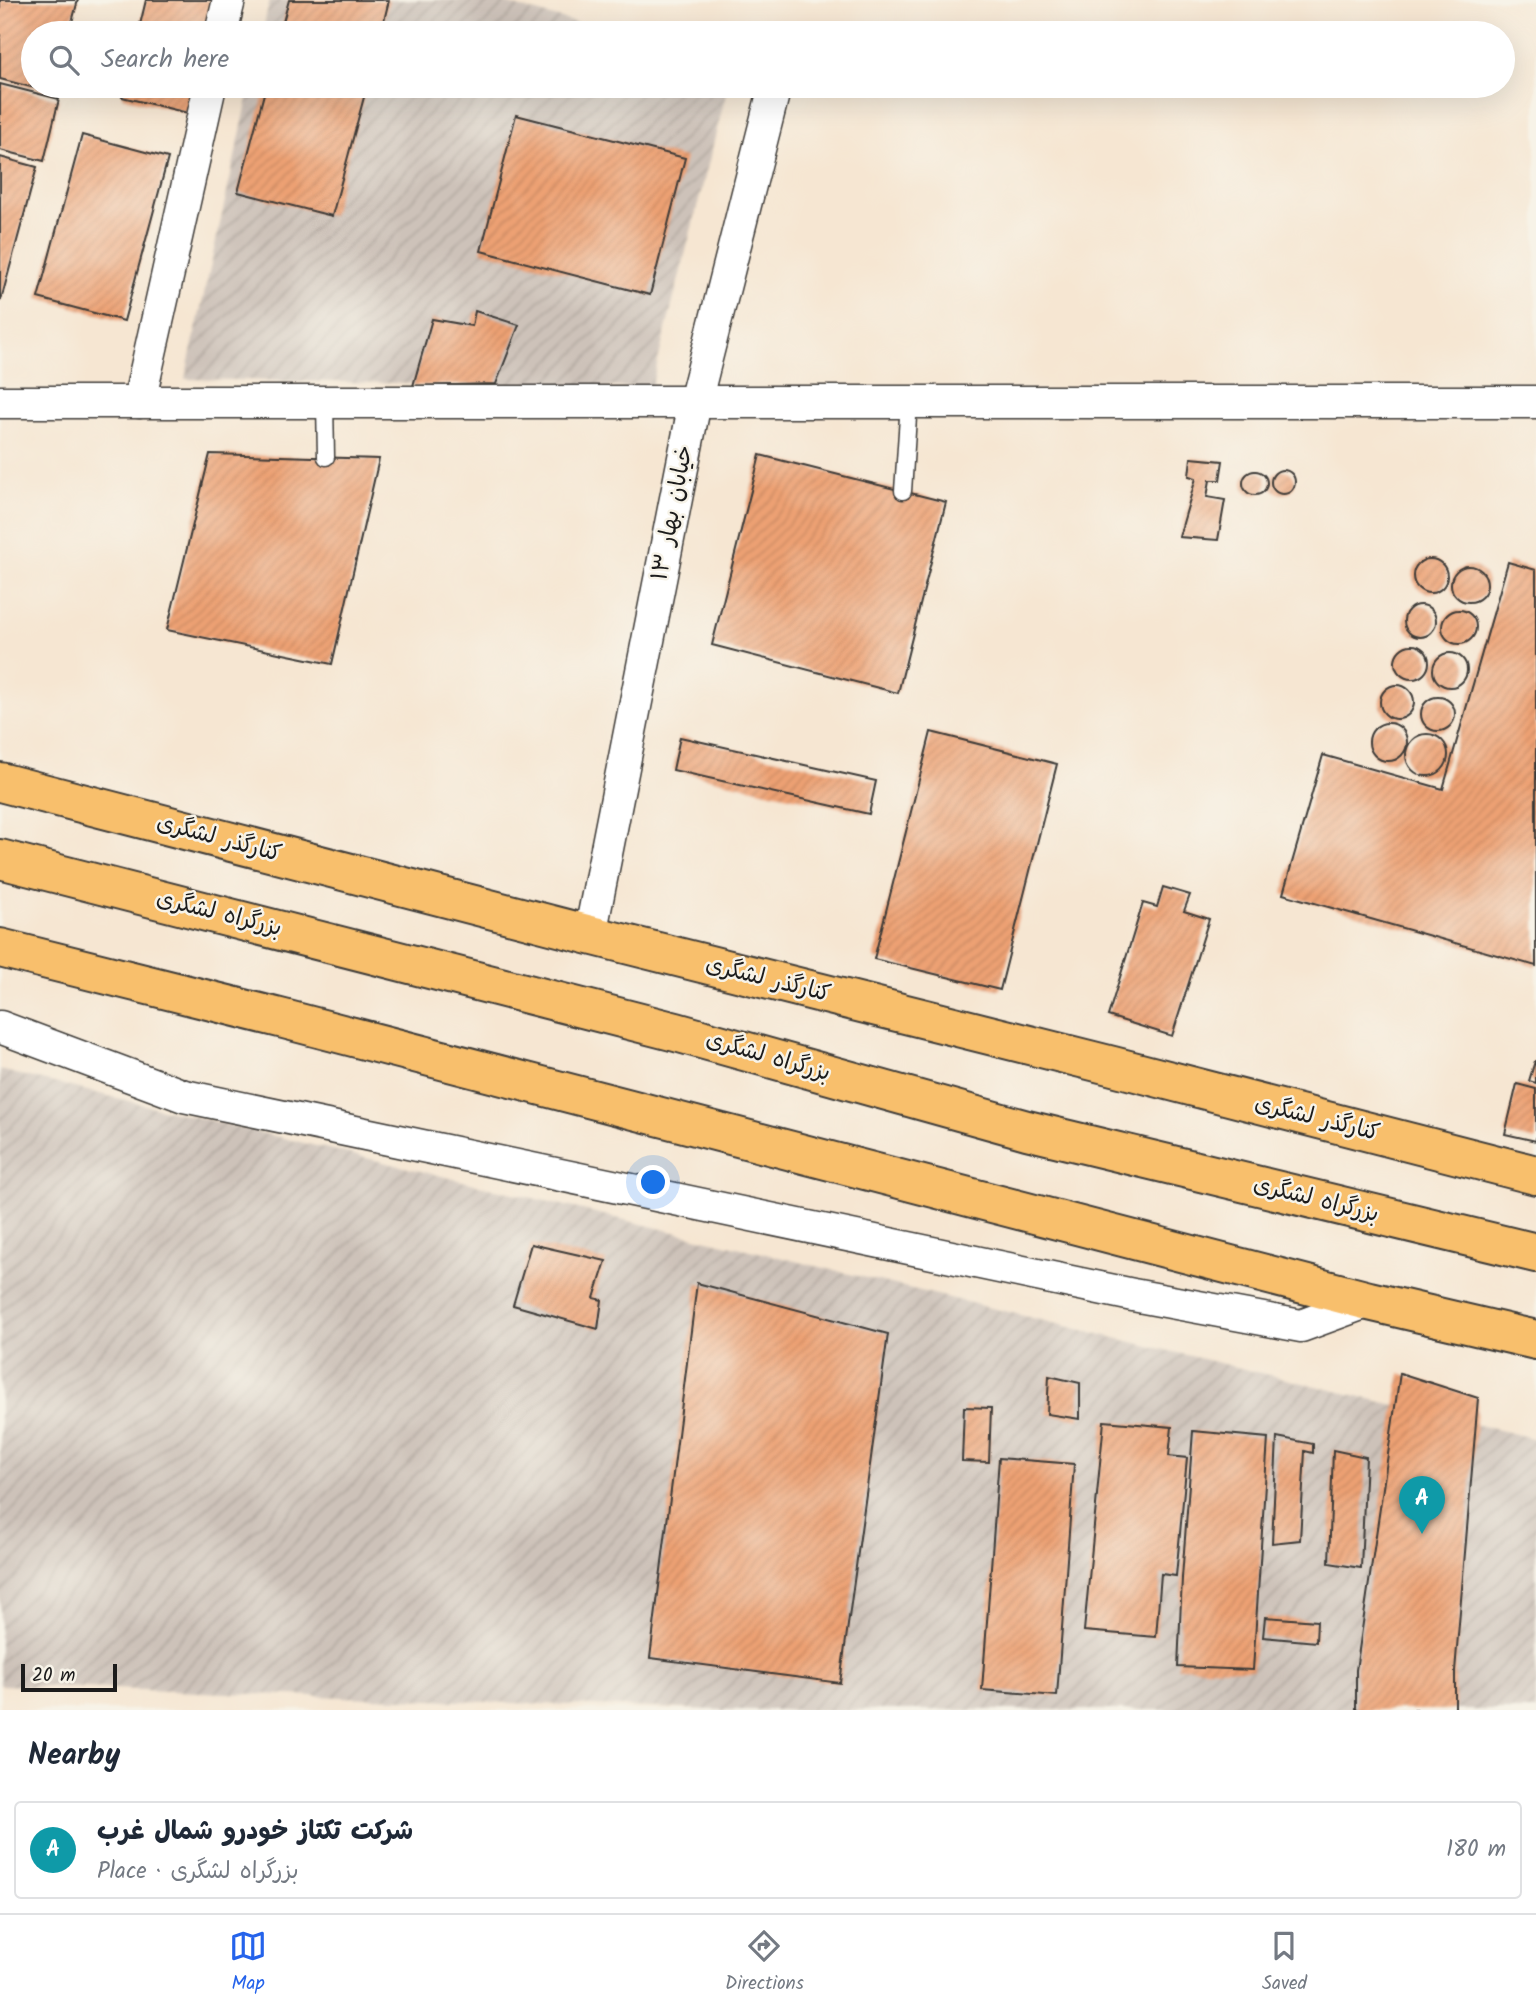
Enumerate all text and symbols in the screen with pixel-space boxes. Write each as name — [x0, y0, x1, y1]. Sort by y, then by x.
search box — [21, 21, 1515, 98]
text: Search here — [101, 39, 229, 81]
icon: search — [45, 41, 83, 79]
street label: خیابان بهار ۱۳ — [642, 442, 704, 584]
street label: کنارگذر لشگری — [152, 805, 286, 873]
street label: بزرگراه لشگری — [152, 881, 286, 947]
street label: کنارگذر لشگری — [702, 947, 835, 1013]
street label: بزرگراه لشگری — [701, 1022, 835, 1092]
street label: کنارگذر لشگری — [1251, 1086, 1384, 1152]
your location — [636, 1165, 670, 1199]
street label: بزرگراه لشگری — [1249, 1167, 1383, 1233]
pin: A — [1399, 1476, 1445, 1534]
scale bar — [21, 1661, 117, 1693]
text: 20 m — [32, 1661, 75, 1691]
text: Nearby — [28, 1732, 120, 1780]
text: شرکت تکتاز خودرو شمال غرب — [97, 1811, 413, 1853]
text: A — [46, 1832, 60, 1868]
text: 180 m — [1446, 1832, 1506, 1868]
text: Place · بزرگراه لشگری — [97, 1854, 299, 1890]
tab: Map — [229, 1927, 267, 1999]
tab: Directions — [725, 1927, 804, 1999]
tab: Saved — [1262, 1927, 1307, 1999]

